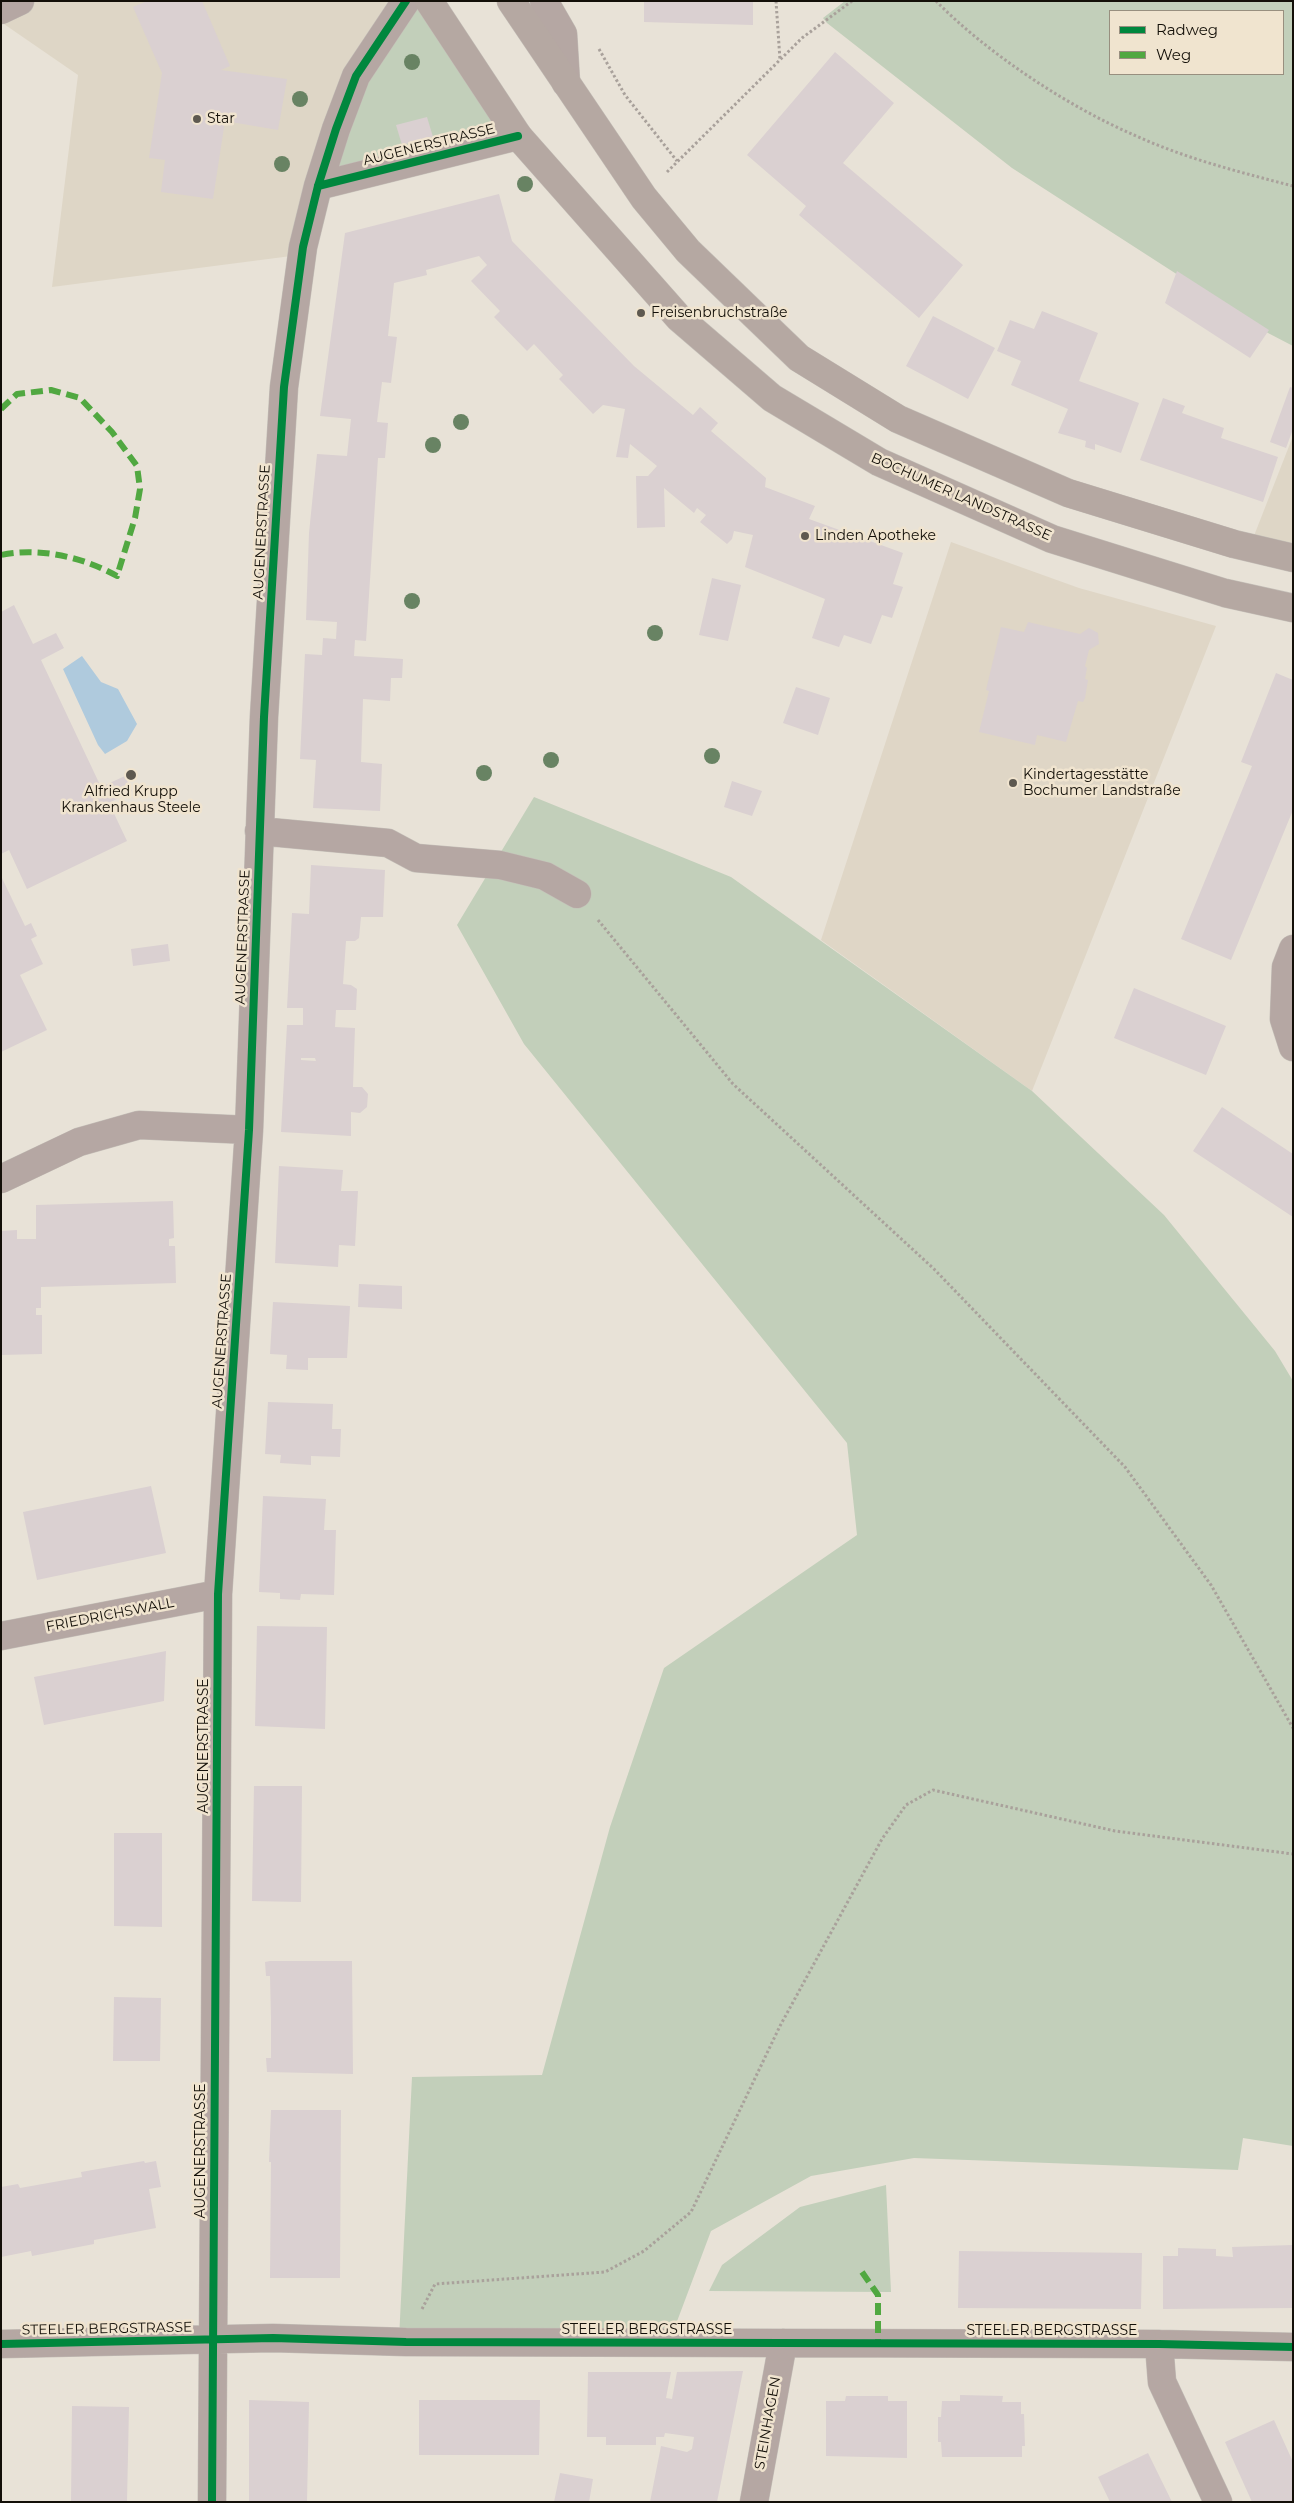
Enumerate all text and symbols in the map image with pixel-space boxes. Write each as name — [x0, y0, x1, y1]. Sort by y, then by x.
legend — [1109, 10, 1284, 75]
text: Radweg — [1156, 20, 1218, 39]
text: Weg — [1156, 45, 1191, 64]
place label: Star — [207, 111, 235, 127]
marker: Star — [191, 113, 203, 125]
street label: AUGENERSTRASSE — [361, 120, 497, 170]
place label: Freisenbruchstraße — [651, 305, 788, 321]
marker: Freisenbruchstraße — [635, 307, 647, 319]
street label: BOCHUMER LANDSTRASSE — [868, 450, 1054, 544]
street label: AUGENERSTRASSE — [250, 464, 274, 600]
place label: Linden Apotheke — [815, 528, 936, 544]
marker: Linden Apotheke — [799, 530, 811, 542]
place label: Kindertagesstätte Bochumer Landstraße — [1023, 767, 1181, 800]
marker: Alfried Krupp Krankenhaus Steele — [124, 768, 138, 782]
marker: Kindertagesstätte Bochumer Landstraße — [1007, 777, 1019, 789]
place label: Alfried Krupp Krankenhaus Steele — [61, 784, 201, 816]
street label: AUGENERSTRASSE — [232, 869, 254, 1005]
street label: AUGENERSTRASSE — [209, 1273, 235, 1409]
street label: FRIEDRICHSWALL — [45, 1594, 175, 1636]
street label: AUGENERSTRASSE — [196, 1678, 212, 1814]
street label: AUGENERSTRASSE — [193, 2083, 209, 2219]
street label: STEELER BERGSTRASSE — [21, 2319, 193, 2339]
street label: STEELER BERGSTRASSE — [562, 2322, 732, 2338]
street label: STEELER BERGSTRASSE — [967, 2323, 1137, 2339]
street label: STEINHAGEN — [752, 2375, 784, 2471]

